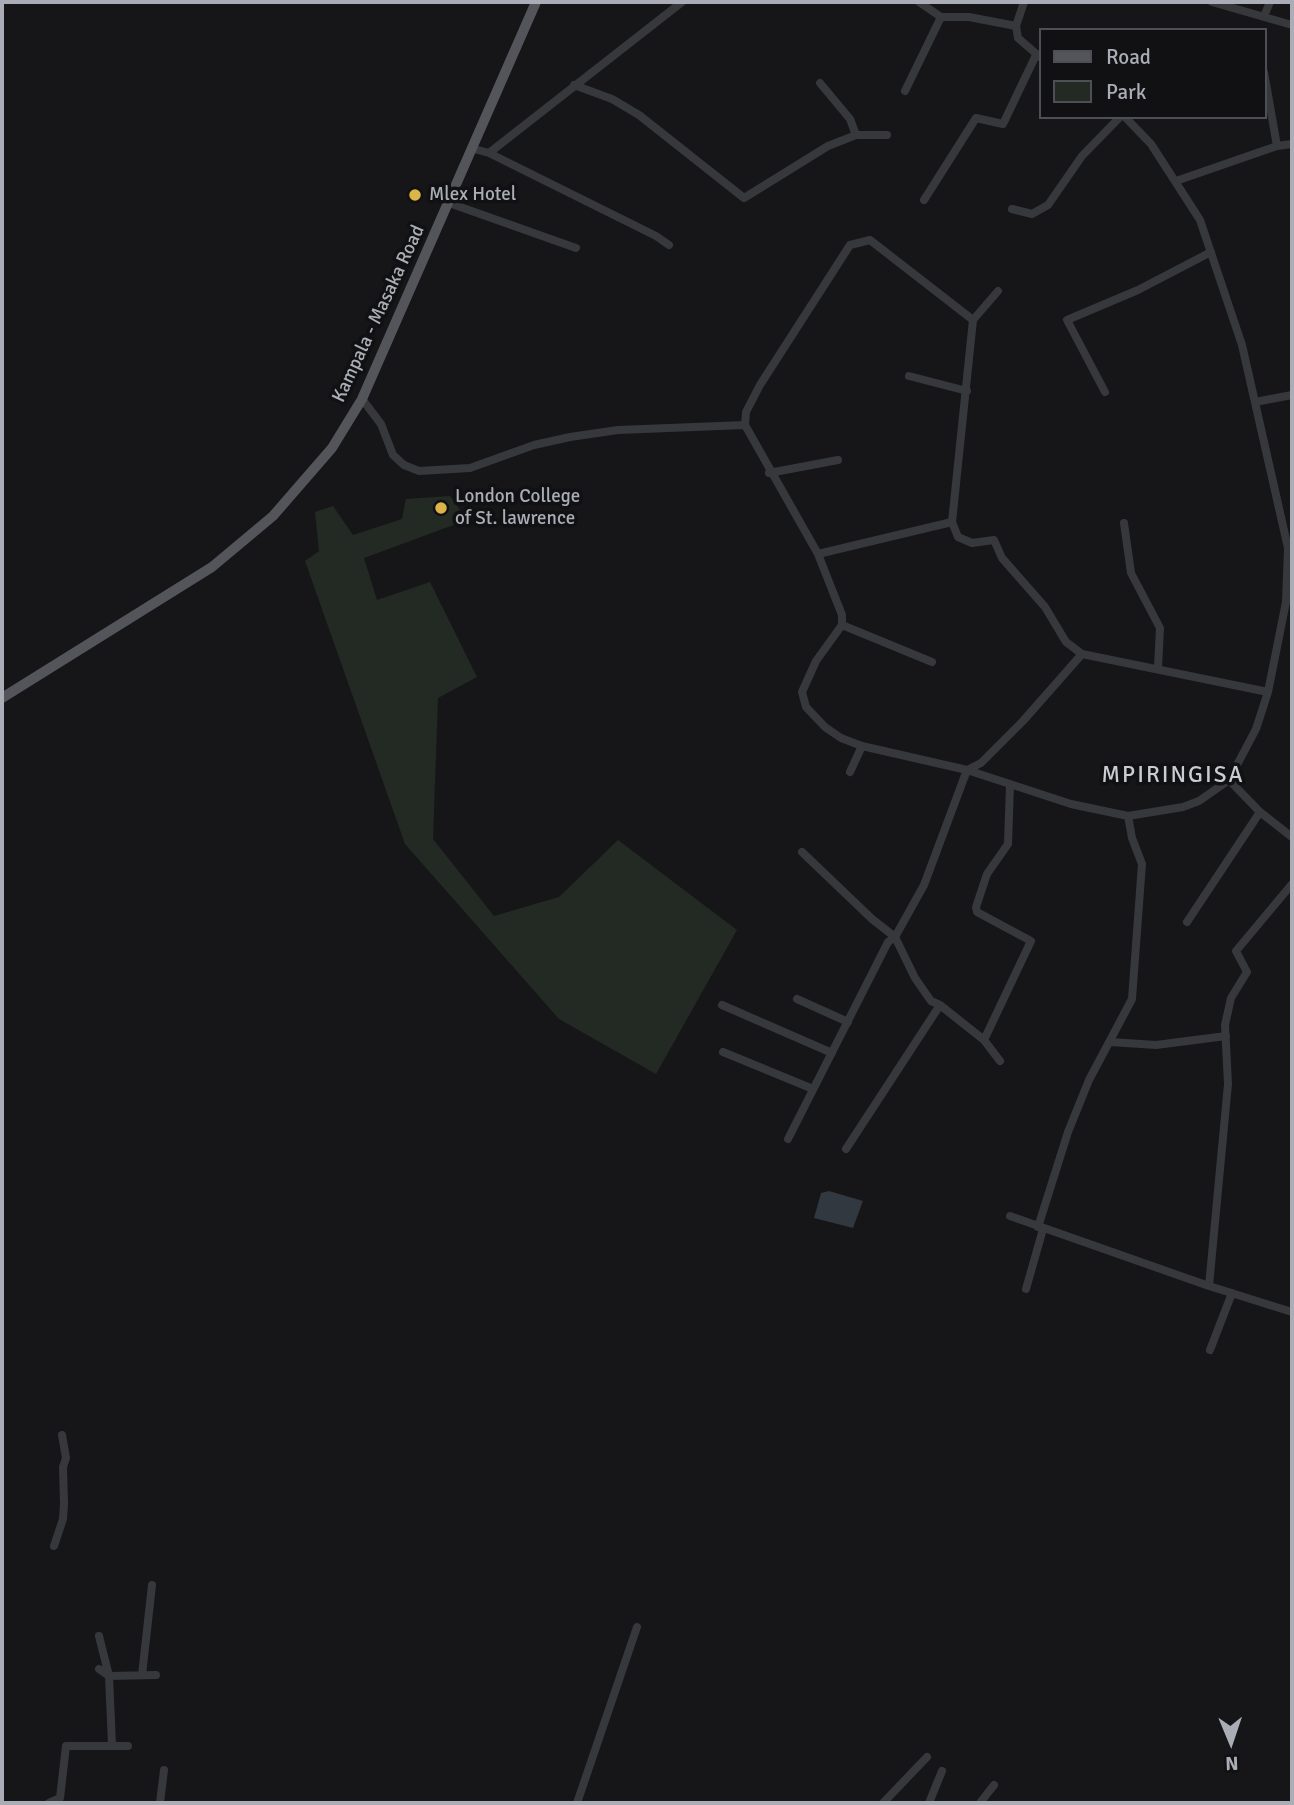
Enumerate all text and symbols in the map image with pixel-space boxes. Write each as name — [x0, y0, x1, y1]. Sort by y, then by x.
legend — [1038, 28, 1266, 119]
text: Road — [1106, 44, 1151, 70]
text: Park — [1106, 79, 1146, 105]
place label: Mlex Hotel — [429, 184, 516, 206]
marker: Mlex Hotel — [407, 187, 423, 203]
street label: Kampala - Masaka Road — [328, 222, 430, 406]
place label: London College of St. lawrence — [455, 486, 580, 530]
marker: London College of St. lawrence — [433, 500, 449, 516]
district label: MPIRINGISA — [1103, 762, 1243, 790]
north arrow — [1196, 1707, 1266, 1777]
text: N — [1225, 1751, 1239, 1775]

